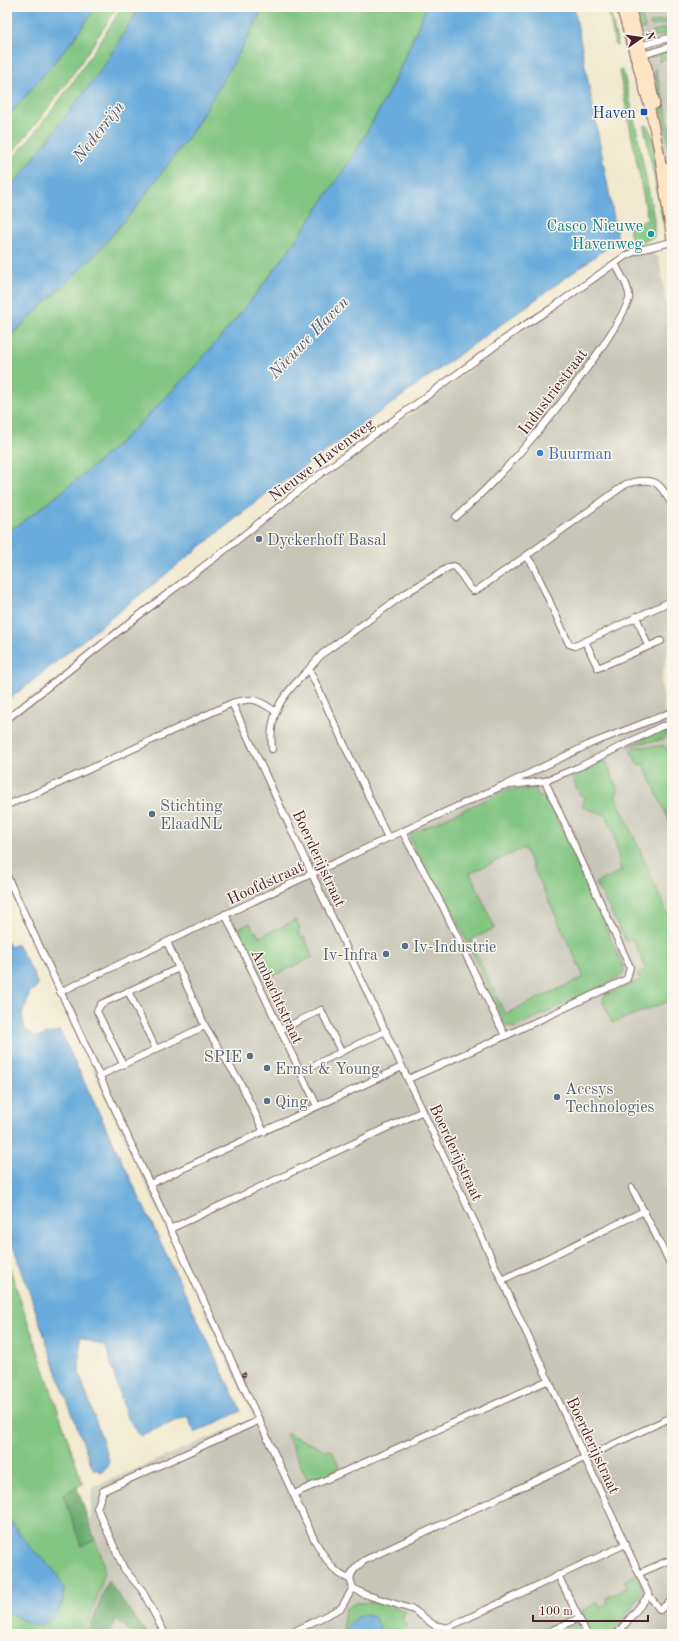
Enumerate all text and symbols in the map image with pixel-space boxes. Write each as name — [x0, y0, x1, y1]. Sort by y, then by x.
north arrow — [621, 18, 661, 58]
text: N — [643, 31, 656, 42]
water label: Nederrijn — [70, 98, 128, 166]
place label: Haven — [592, 106, 636, 122]
marker: Haven — [639, 107, 649, 117]
place label: Casco Nieuwe Havenweg — [546, 219, 643, 253]
marker: Casco Nieuwe Havenweg — [646, 229, 656, 239]
water label: Nieuwe Haven — [265, 294, 352, 383]
street label: Industriestraat — [516, 346, 591, 438]
street label: Nieuwe Havenweg — [267, 416, 378, 505]
place label: Buurman — [548, 447, 612, 463]
marker: Buurman — [535, 448, 545, 458]
place label: Dyckerhoff Basal — [267, 533, 386, 549]
marker: Dyckerhoff Basal — [254, 534, 264, 544]
place label: Stichting ElaadNL — [160, 799, 223, 833]
street label: Boerderijstraat — [289, 808, 348, 910]
marker: Stichting ElaadNL — [147, 809, 157, 819]
street label: Hoofdstraat — [225, 859, 307, 909]
place label: Iv-Industrie — [413, 940, 496, 956]
marker: Iv-Industrie — [400, 941, 410, 951]
street label: Ambachtstraat — [247, 947, 305, 1047]
place label: Iv-Infra — [323, 948, 378, 964]
marker: Iv-Infra — [381, 949, 391, 959]
place label: SPIE — [204, 1050, 242, 1066]
marker: SPIE — [245, 1051, 255, 1061]
place label: Ernst & Young — [275, 1062, 380, 1078]
marker: Ernst & Young — [262, 1063, 272, 1073]
place label: Accsys Technologies — [565, 1082, 655, 1116]
marker: Accsys Technologies — [552, 1092, 562, 1102]
place label: Qing — [275, 1095, 308, 1111]
marker: Qing — [262, 1096, 272, 1106]
street label: Boerderijstraat — [426, 1102, 485, 1204]
street label: Boerderijstraat — [563, 1395, 622, 1497]
scale bar — [533, 1597, 648, 1623]
text: 100 m — [539, 1606, 573, 1618]

